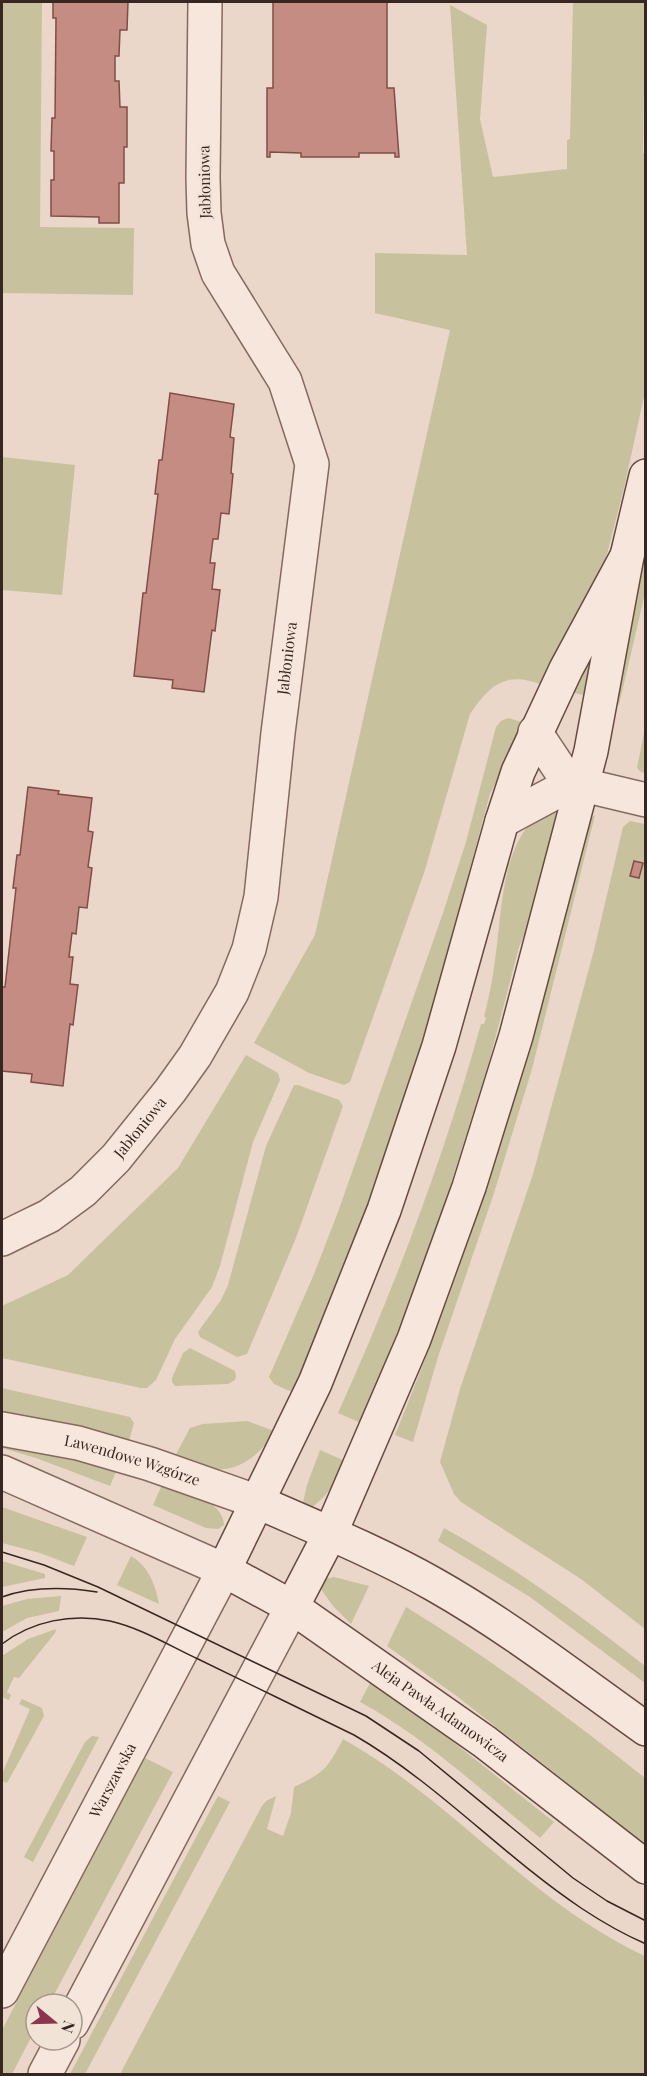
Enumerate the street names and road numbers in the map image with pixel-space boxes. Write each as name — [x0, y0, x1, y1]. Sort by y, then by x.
street label: Jabłoniowa — [193, 145, 215, 220]
street label: Jabłoniowa — [272, 620, 301, 697]
street label: Jabłoniowa — [108, 1092, 171, 1163]
street label: Lawendowe Wzgórze — [63, 1430, 203, 1490]
street label: Aleja Pawła Adamowicza — [368, 1654, 514, 1766]
street label: Warszawska — [84, 1739, 140, 1822]

